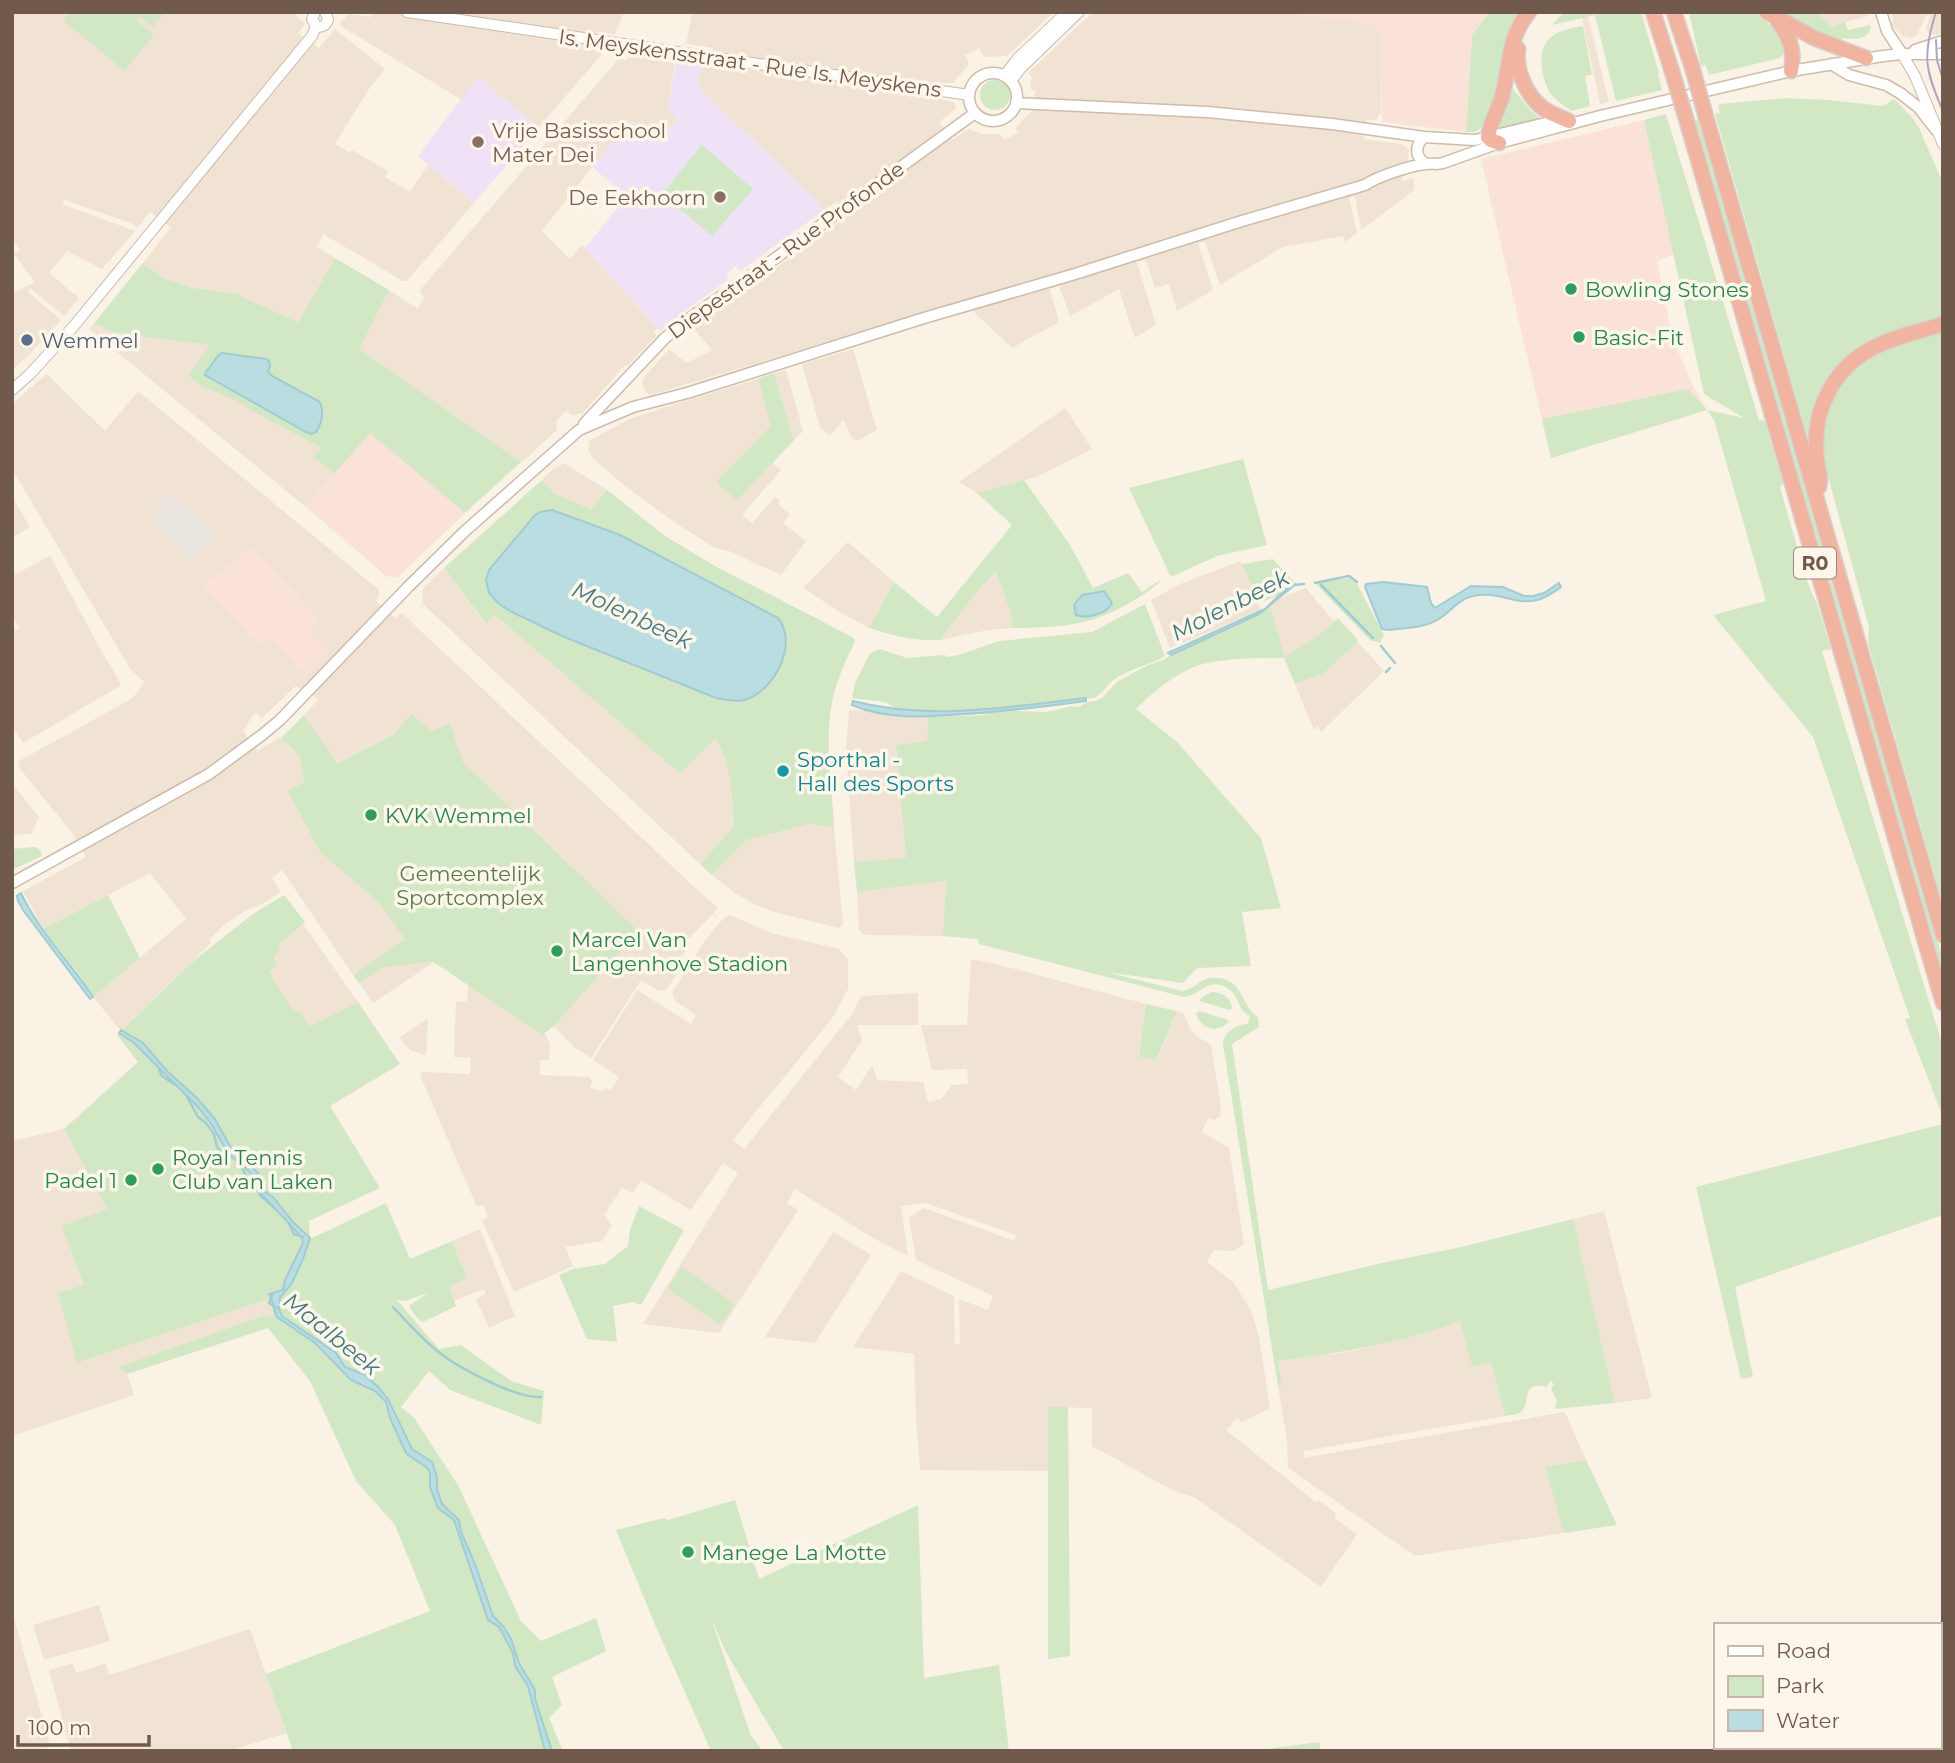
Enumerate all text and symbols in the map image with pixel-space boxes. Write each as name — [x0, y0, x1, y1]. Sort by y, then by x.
street label: Is. Meyskensstraat - Rue Is. Meyskens — [557, 24, 943, 102]
place label: Vrije Basisschool Mater Dei — [492, 118, 666, 167]
marker: Vrije Basisschool Mater Dei — [470, 134, 486, 150]
street label: Diepestraat - Rue Profonde — [663, 156, 909, 344]
place label: De Eekhoorn — [568, 185, 706, 210]
marker: De Eekhoorn — [712, 189, 728, 205]
place label: Bowling Stones — [1585, 277, 1749, 302]
marker: Bowling Stones — [1563, 281, 1579, 297]
place label: Basic-Fit — [1593, 325, 1684, 350]
place label: Wemmel — [41, 328, 139, 353]
marker: Basic-Fit — [1571, 329, 1587, 345]
marker: Wemmel — [19, 332, 35, 348]
road number: R0 — [1794, 548, 1836, 578]
water label: Molenbeek — [1166, 563, 1295, 647]
water label: Molenbeek — [568, 575, 698, 656]
place label: Sporthal - Hall des Sports — [797, 747, 954, 796]
marker: Sporthal - Hall des Sports — [775, 763, 791, 779]
place label: KVK Wemmel — [385, 803, 532, 828]
marker: KVK Wemmel — [363, 807, 379, 823]
park label: Gemeentelijk Sportcomplex — [396, 861, 544, 910]
place label: Marcel Van Langenhove Stadion — [571, 927, 788, 976]
marker: Marcel Van Langenhove Stadion — [549, 943, 565, 959]
place label: Royal Tennis Club van Laken — [172, 1145, 333, 1194]
marker: Royal Tennis Club van Laken — [150, 1161, 166, 1177]
place label: Padel 1 — [44, 1168, 117, 1193]
marker: Padel 1 — [123, 1172, 139, 1188]
water label: Maalbeek — [278, 1286, 387, 1382]
place label: Manege La Motte — [702, 1540, 886, 1565]
marker: Manege La Motte — [680, 1544, 696, 1560]
legend — [1714, 1623, 1941, 1749]
text: Road — [1776, 1638, 1831, 1663]
text: Park — [1776, 1673, 1824, 1698]
scale bar — [18, 1704, 149, 1748]
text: Water — [1776, 1708, 1840, 1733]
text: 100 m — [28, 1715, 91, 1740]

